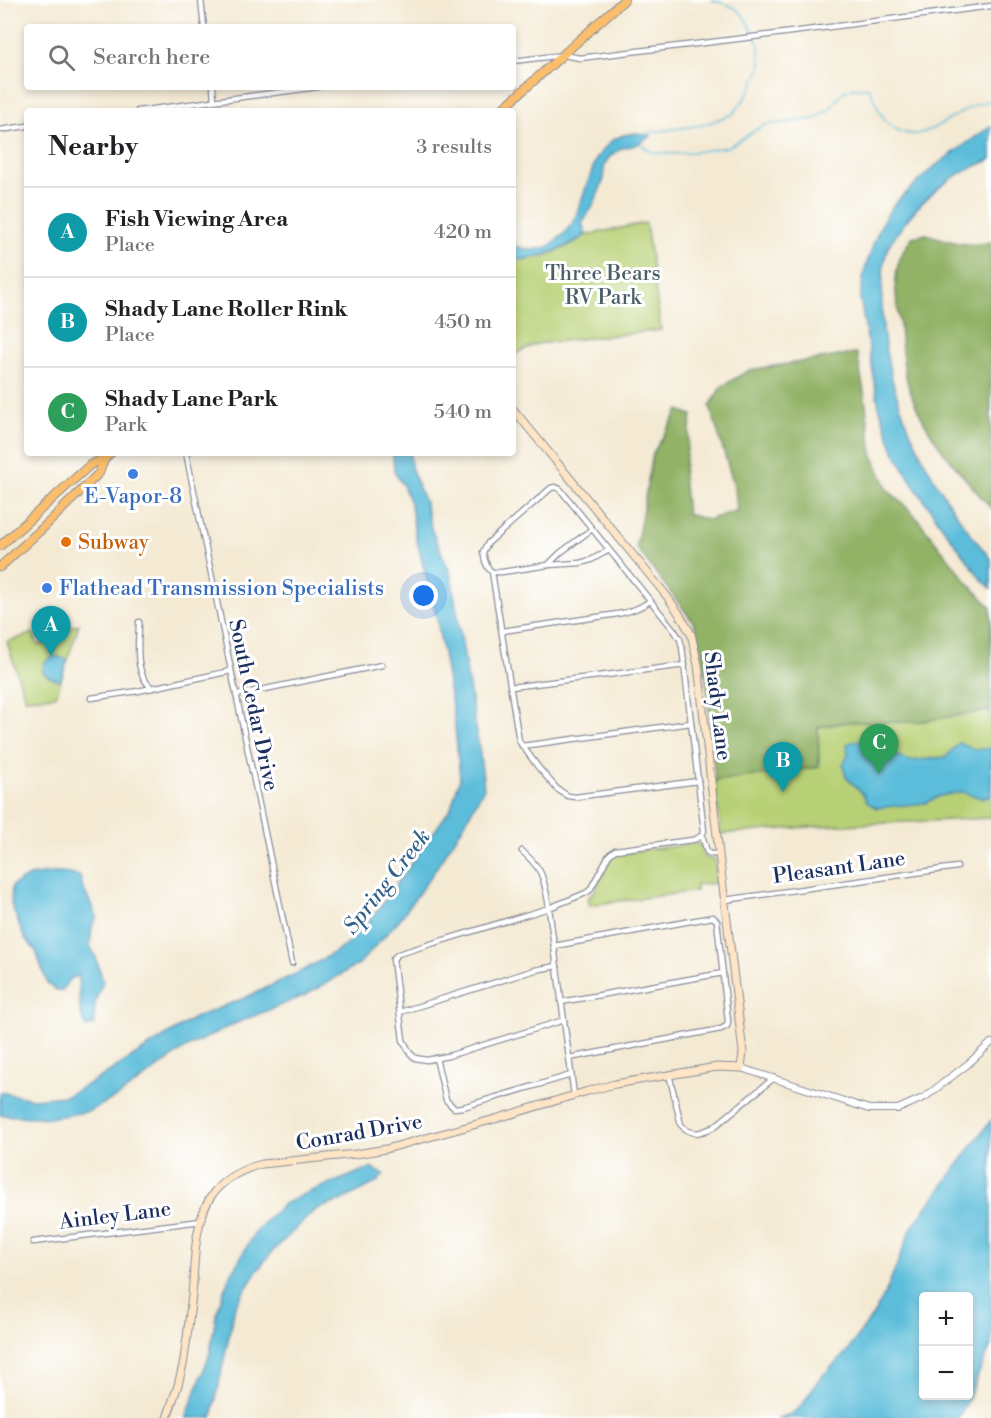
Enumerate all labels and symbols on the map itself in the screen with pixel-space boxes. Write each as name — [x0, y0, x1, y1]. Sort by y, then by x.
park label: Three Bears RV Park — [545, 261, 661, 311]
marker: E-Vapor-8 — [126, 467, 140, 481]
place label: E-Vapor-8 — [84, 484, 182, 510]
place label: Subway — [78, 530, 150, 556]
marker: Subway — [59, 535, 73, 549]
place label: Flathead Transmission Specialists — [59, 576, 384, 602]
marker: Flathead Transmission Specialists — [40, 581, 54, 595]
your location — [409, 581, 438, 610]
pin: A — [32, 606, 70, 656]
street label: South Cedar Drive — [222, 617, 284, 793]
street label: Shady Lane — [697, 650, 737, 762]
pin: C — [860, 724, 898, 774]
pin: B — [764, 742, 802, 792]
water label: Spring Creek — [338, 824, 437, 940]
street label: Pleasant Lane — [771, 846, 907, 890]
street label: Conrad Drive — [294, 1109, 425, 1157]
street label: Ainley Lane — [57, 1196, 173, 1236]

